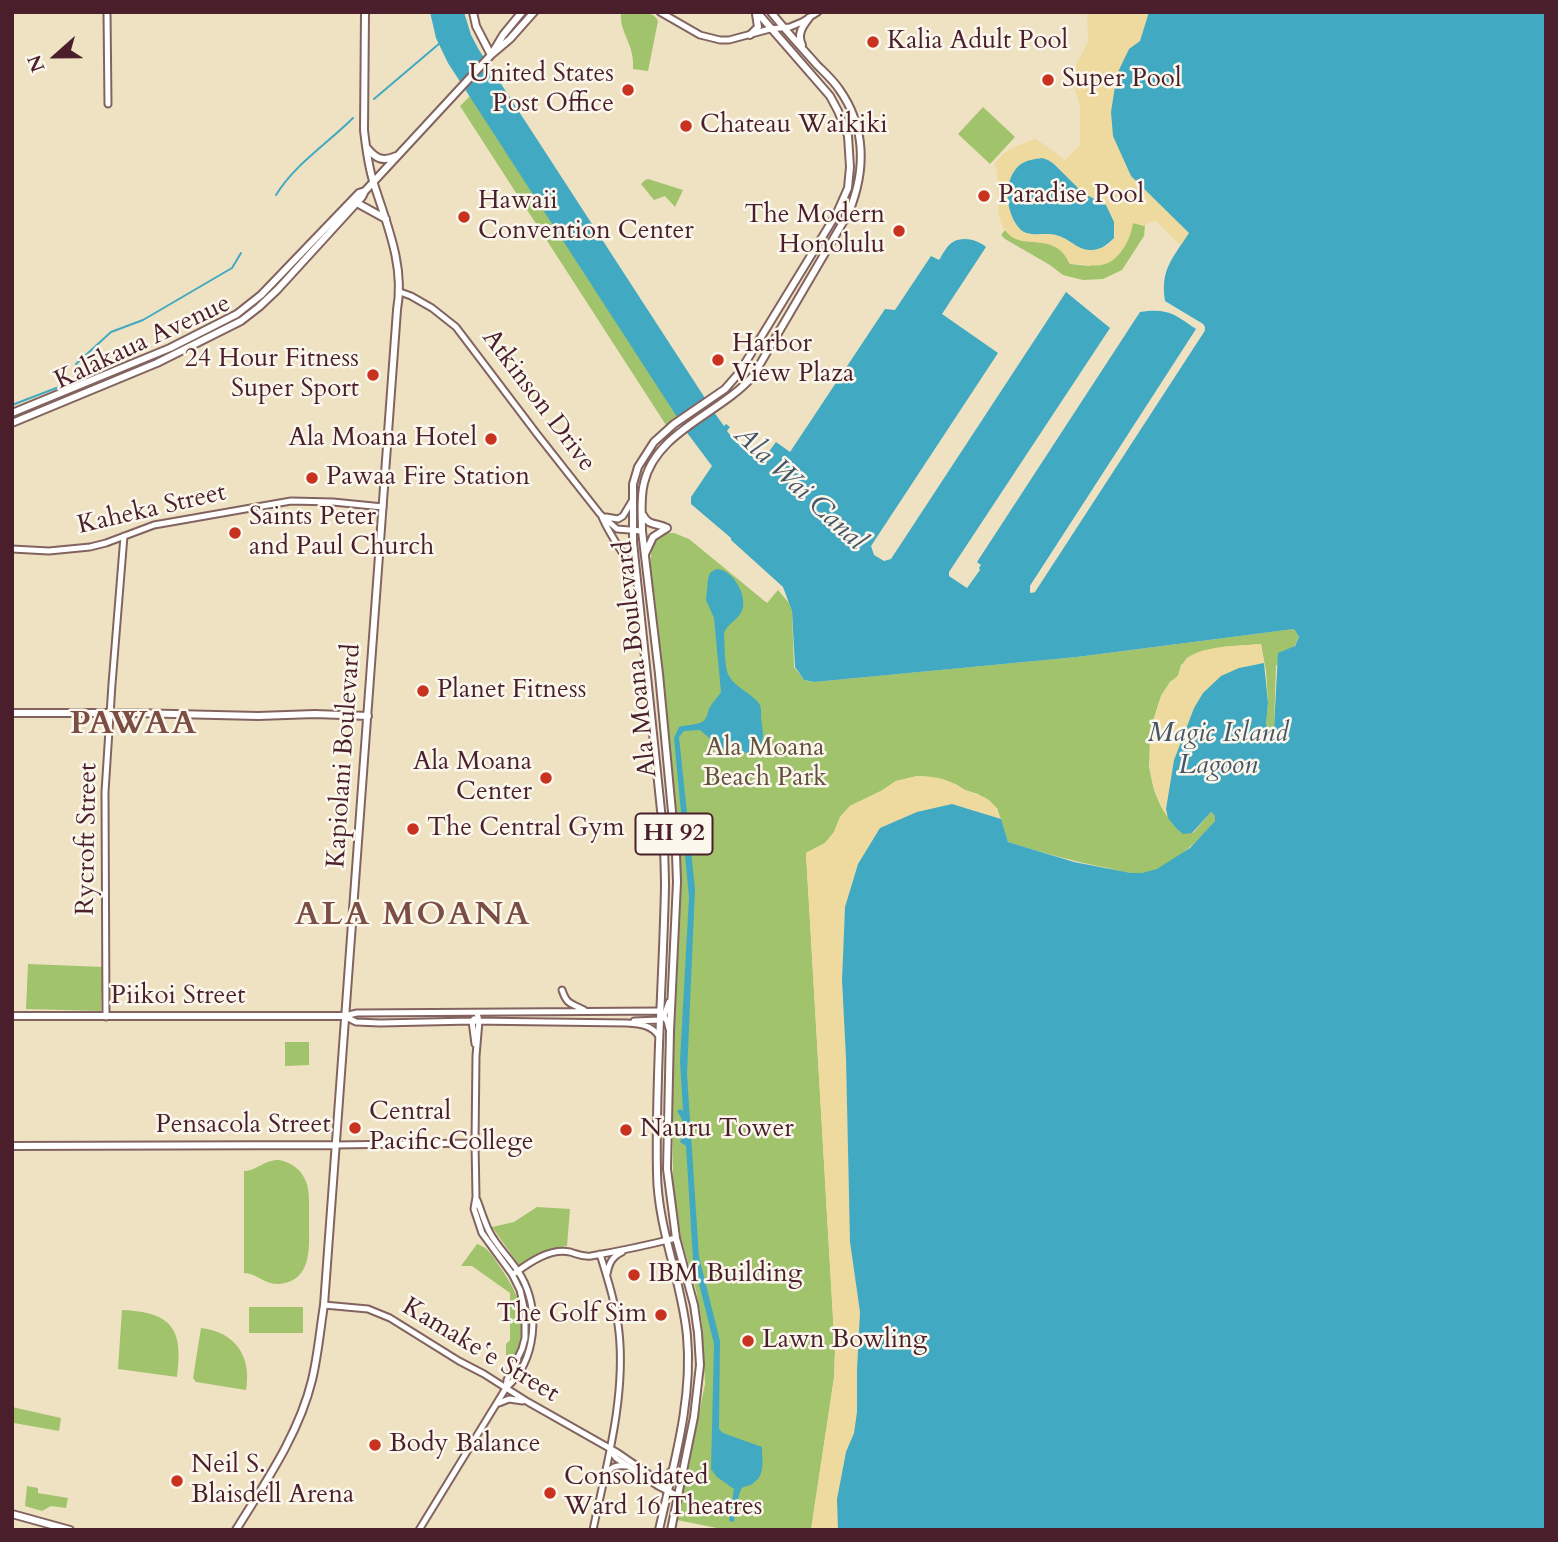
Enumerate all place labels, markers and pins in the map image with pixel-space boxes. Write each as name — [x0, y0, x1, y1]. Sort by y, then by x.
place label: Kalia Adult Pool — [887, 26, 1068, 58]
marker: Kalia Adult Pool — [865, 34, 881, 50]
place label: United States Post Office — [469, 59, 614, 120]
place label: Super Pool — [1062, 64, 1182, 96]
marker: Super Pool — [1040, 72, 1056, 88]
marker: United States Post Office — [620, 82, 636, 98]
place label: Chateau Waikiki — [700, 110, 888, 142]
marker: Chateau Waikiki — [678, 118, 694, 134]
place label: Paradise Pool — [998, 180, 1144, 212]
place label: Hawaii Convention Center — [478, 186, 694, 248]
marker: Paradise Pool — [976, 188, 992, 204]
place label: The Modern Honolulu — [744, 200, 885, 262]
marker: Hawaii Convention Center — [456, 209, 472, 225]
marker: The Modern Honolulu — [891, 223, 907, 239]
place label: Harbor View Plaza — [732, 329, 854, 390]
place label: 24 Hour Fitness Super Sport — [185, 344, 359, 406]
marker: Harbor View Plaza — [710, 352, 726, 368]
marker: 24 Hour Fitness Super Sport — [365, 367, 381, 383]
place label: Ala Moana Hotel — [288, 423, 477, 455]
marker: Ala Moana Hotel — [483, 431, 499, 447]
place label: Pawaa Fire Station — [326, 462, 530, 494]
marker: Pawaa Fire Station — [304, 470, 320, 486]
place label: Saints Peter and Paul Church — [249, 502, 434, 564]
marker: Saints Peter and Paul Church — [227, 525, 243, 541]
place label: Planet Fitness — [437, 675, 586, 707]
marker: Planet Fitness — [415, 683, 431, 699]
place label: Ala Moana Center — [413, 747, 532, 808]
marker: Ala Moana Center — [538, 770, 554, 786]
place label: The Central Gym — [427, 813, 624, 845]
marker: The Central Gym — [405, 821, 421, 837]
place label: Central Pacific College — [369, 1097, 534, 1158]
place label: Nauru Tower — [640, 1114, 794, 1146]
marker: Central Pacific College — [347, 1120, 363, 1136]
marker: Nauru Tower — [618, 1122, 634, 1138]
place label: IBM Building — [648, 1259, 802, 1291]
marker: IBM Building — [626, 1267, 642, 1283]
place label: The Golf Sim — [496, 1299, 647, 1331]
marker: The Golf Sim — [653, 1307, 669, 1323]
place label: Lawn Bowling — [762, 1325, 927, 1357]
marker: Lawn Bowling — [740, 1333, 756, 1349]
place label: Body Balance — [389, 1429, 540, 1461]
marker: Body Balance — [367, 1437, 383, 1453]
place label: Neil S. Blaisdell Arena — [191, 1450, 354, 1512]
place label: Consolidated Ward 16 Theatres — [564, 1462, 762, 1524]
marker: Neil S. Blaisdell Arena — [169, 1473, 185, 1489]
marker: Consolidated Ward 16 Theatres — [542, 1485, 558, 1501]

